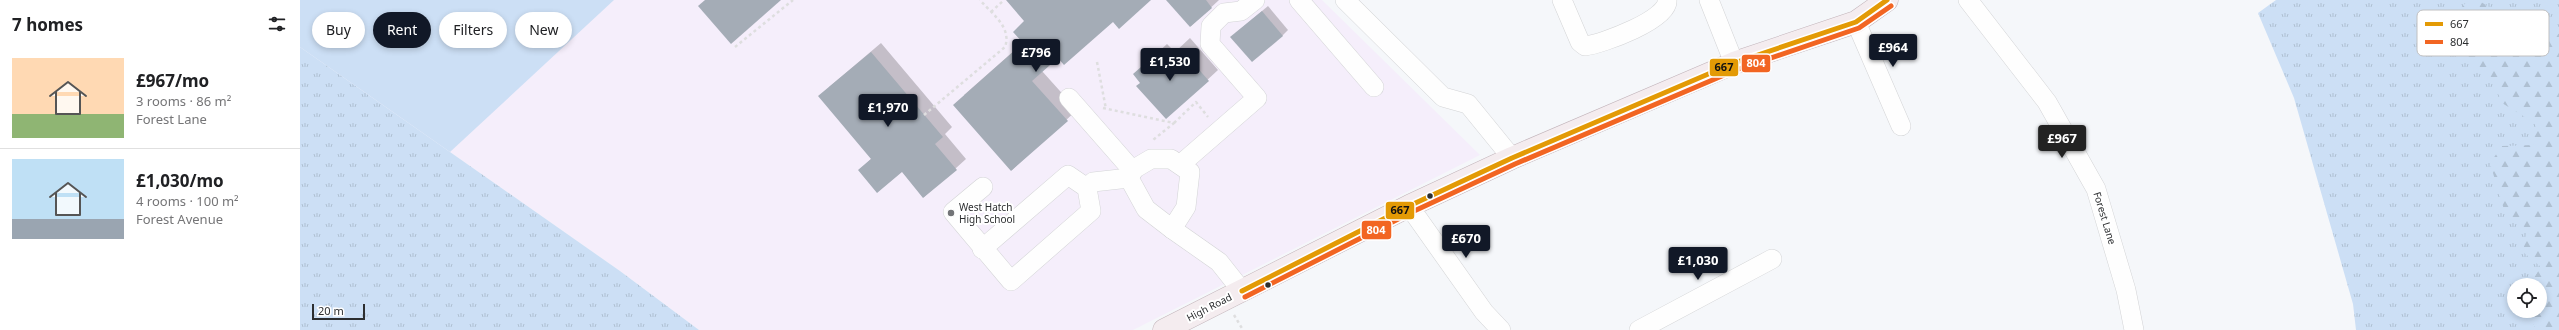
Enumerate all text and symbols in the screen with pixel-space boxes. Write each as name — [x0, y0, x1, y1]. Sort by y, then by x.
legend — [2417, 10, 2549, 56]
chip: Buy — [312, 12, 365, 48]
chip: Rent — [373, 12, 431, 48]
chip: Filters — [439, 12, 507, 48]
chip: New — [515, 12, 572, 48]
text: 7 homes — [12, 13, 83, 36]
icon: filters — [266, 13, 288, 35]
text: 667 — [2450, 16, 2469, 31]
pin: £964 — [1869, 34, 1917, 68]
text: 804 — [2450, 34, 2470, 49]
text: £964 — [1878, 38, 1908, 56]
pin: £796 — [1012, 39, 1060, 73]
text: £796 — [1021, 43, 1051, 61]
pin: £1,530 — [1137, 48, 1203, 82]
text: £1,530 — [1150, 52, 1190, 70]
line badge: 804 — [1741, 54, 1771, 73]
text: 804 — [1747, 55, 1766, 70]
line badge: 667 — [1709, 58, 1739, 77]
text: 667 — [1715, 59, 1733, 74]
text: £967/mo — [136, 69, 209, 92]
icon: home — [44, 74, 92, 122]
text: 3 rooms · 86 m² — [136, 92, 231, 110]
pin: £1,970 — [855, 94, 921, 128]
text: £1,970 — [868, 98, 908, 116]
text: Forest Lane — [136, 110, 207, 128]
pin: £967 — [2038, 125, 2086, 159]
text: £967 — [2047, 129, 2077, 147]
text: £1,030/mo — [136, 169, 224, 192]
icon: home — [44, 175, 92, 223]
street label: Forest Lane — [2090, 190, 2120, 246]
unlabelled marker — [1425, 191, 1435, 201]
text: 4 rooms · 100 m² — [136, 192, 239, 210]
place label: West Hatch High School — [959, 200, 1015, 226]
line badge: 667 — [1385, 201, 1415, 220]
text: 667 — [1391, 202, 1409, 217]
marker: West Hatch High School — [946, 208, 956, 218]
text: Forest Avenue — [136, 210, 223, 228]
line badge: 804 — [1361, 220, 1392, 240]
text: 804 — [1367, 222, 1386, 237]
pin: £670 — [1442, 225, 1490, 259]
text: £670 — [1451, 229, 1481, 247]
pin: £1,030 — [1665, 247, 1731, 281]
text: £1,030 — [1678, 251, 1718, 269]
map controls — [2507, 278, 2547, 318]
button: locate — [2507, 278, 2547, 318]
unlabelled marker — [1263, 280, 1273, 290]
street label: High Road — [1184, 290, 1234, 324]
scale bar — [312, 302, 365, 321]
text: 20 m — [318, 303, 344, 318]

